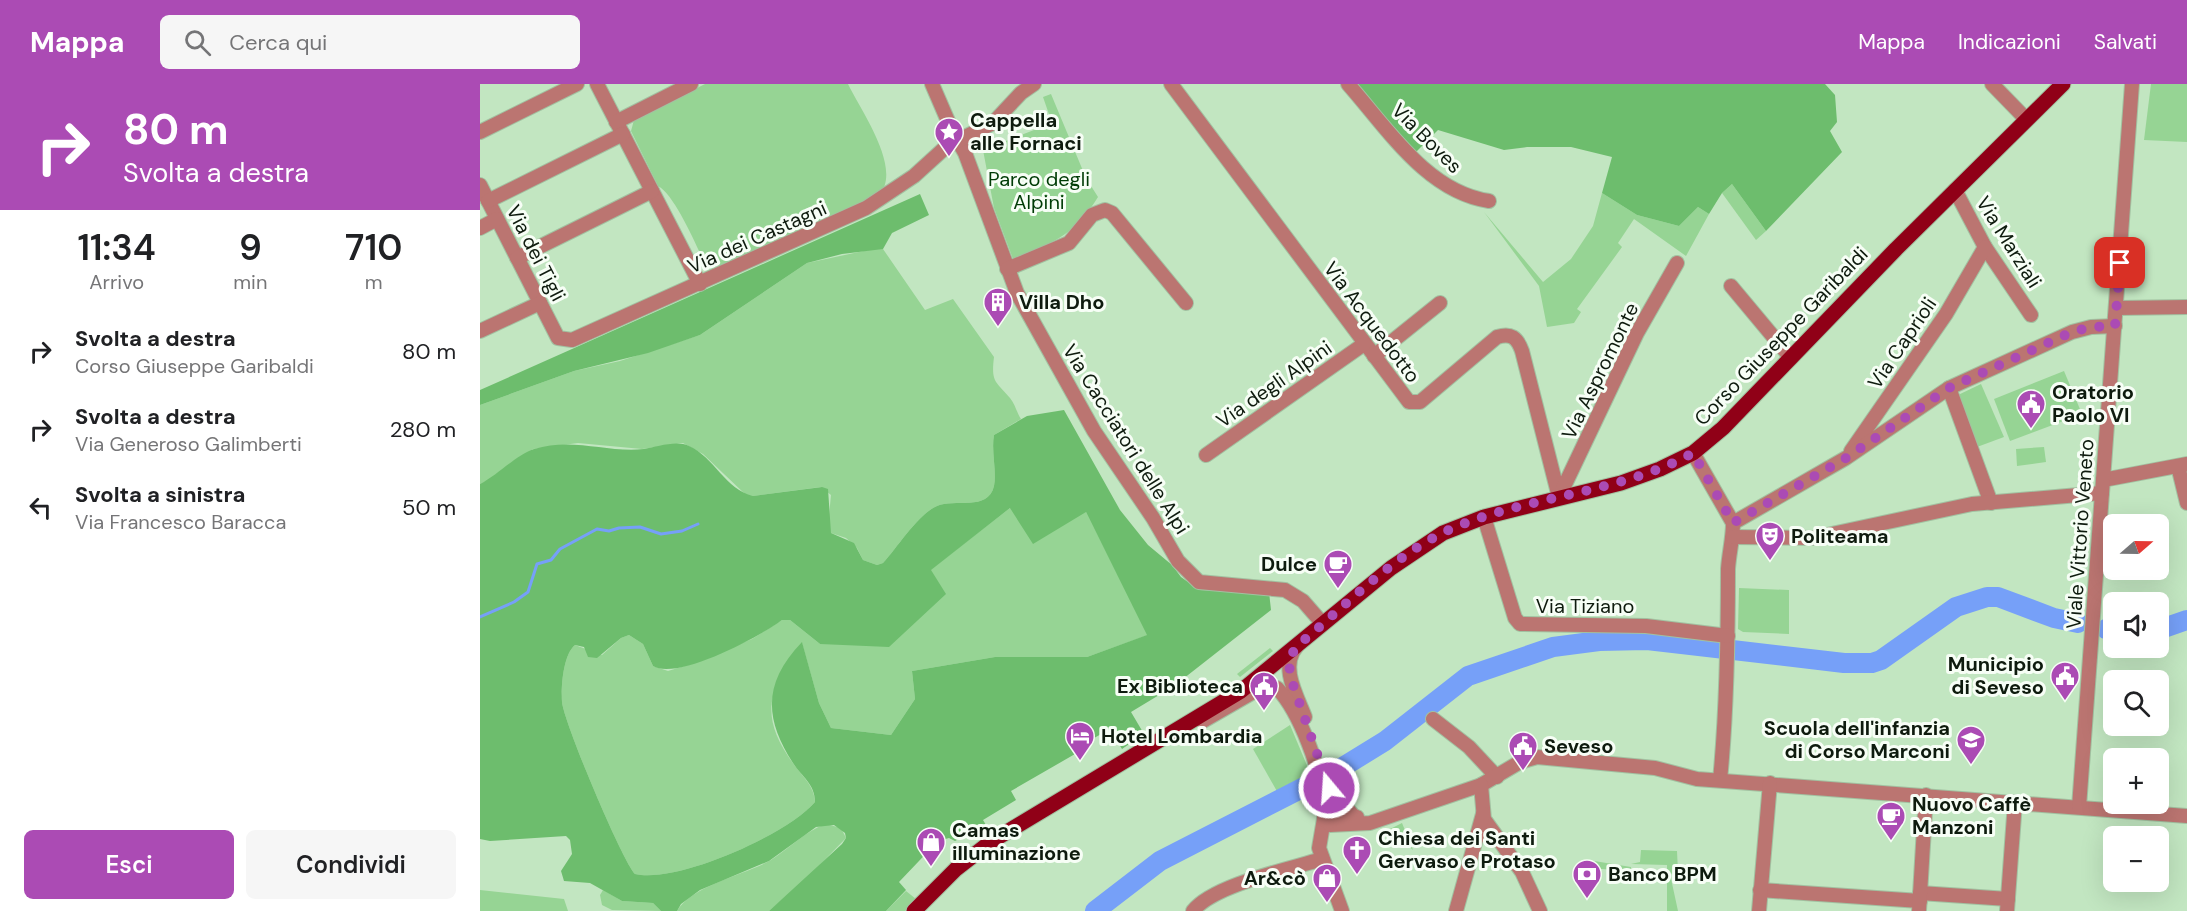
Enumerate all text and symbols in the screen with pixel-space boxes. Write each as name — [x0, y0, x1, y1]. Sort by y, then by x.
search box — [160, 15, 580, 69]
text: Mappa — [30, 24, 124, 61]
icon: search — [181, 26, 214, 59]
text: Cerca qui — [229, 28, 327, 57]
text: Mappa — [1858, 28, 1925, 56]
text: Indicazioni — [1958, 28, 2061, 56]
text: Salvati — [2094, 28, 2157, 56]
street label: Via Boves — [1386, 97, 1468, 179]
text: 80 m — [123, 102, 229, 157]
place label: Cappella alle Fornaci — [970, 107, 1082, 156]
icon: right — [24, 108, 102, 186]
place icon: Cappella alle Fornaci — [933, 116, 965, 158]
text: Svolta a destra — [123, 155, 309, 190]
park label: Parco degli Alpini — [988, 166, 1090, 215]
street label: Via Marziali — [1971, 191, 2047, 293]
street label: Via dei Castagni — [683, 195, 831, 279]
street label: Via dei Tigli — [501, 200, 571, 306]
text: 11:34 — [78, 224, 156, 271]
text: 9 — [239, 224, 262, 271]
text: 710 — [345, 224, 402, 271]
pin — [2094, 237, 2145, 288]
street label: Corso Giuseppe Garibaldi — [1689, 241, 1873, 431]
icon: arrive — [2103, 246, 2136, 279]
street label: Via Acquedotto — [1318, 256, 1426, 388]
text: Arrivo — [89, 269, 144, 295]
text: min — [233, 269, 267, 295]
text: m — [365, 269, 383, 295]
building icon: Villa Dho — [982, 286, 1014, 328]
place label: Villa Dho — [1019, 289, 1104, 315]
street label: Via Caprioli — [1862, 292, 1942, 394]
street label: Via Aspromonte — [1556, 298, 1644, 444]
text: Svolta a destra — [75, 324, 236, 353]
icon: right — [24, 335, 57, 368]
street label: Via degli Alpini — [1211, 335, 1337, 433]
text: 80 m — [402, 337, 456, 366]
street label: Via Cacciatori delle Alpi — [1057, 339, 1195, 539]
text: Corso Giuseppe Garibaldi — [75, 353, 314, 379]
place label: Oratorio Paolo VI — [2052, 379, 2134, 428]
public building icon: Oratorio Paolo VI — [2015, 388, 2047, 430]
text: Svolta a destra — [75, 402, 236, 431]
icon: right — [24, 413, 57, 446]
text: 280 m — [390, 415, 456, 444]
text: Via Generoso Galimberti — [75, 431, 302, 457]
street label: Viale Vittorio Veneto — [2060, 438, 2100, 630]
text: Svolta a sinistra — [75, 480, 245, 509]
icon: left — [24, 491, 57, 524]
text: 50 m — [402, 493, 456, 522]
text: Via Francesco Baracca — [75, 509, 286, 535]
north arrow — [2103, 514, 2169, 580]
map controls — [2103, 514, 2169, 892]
theatre icon: Politeama — [1754, 520, 1786, 562]
place label: Politeama — [1791, 523, 1889, 549]
cafe icon: Dulce — [1322, 548, 1354, 590]
place label: Dulce — [1261, 551, 1317, 577]
button: sound — [2103, 592, 2169, 658]
street label: Via Tiziano — [1536, 593, 1634, 619]
place label: Municipio di Seveso — [1948, 651, 2044, 700]
public building icon: Municipio di Seveso — [2049, 660, 2081, 702]
public building icon: Ex Biblioteca — [1248, 670, 1280, 712]
button: search — [2103, 670, 2169, 736]
place label: Ex Biblioteca — [1117, 673, 1243, 699]
place label: Scuola dell'infanzia di Corso Marconi — [1764, 715, 1950, 764]
hotel icon: Hotel Lombardia — [1064, 720, 1096, 762]
place label: Hotel Lombardia — [1101, 723, 1262, 749]
school or university icon: Scuola dell'infanzia di Corso Marconi — [1955, 724, 1987, 766]
public building icon: Seveso — [1507, 730, 1539, 772]
place label: Seveso — [1544, 733, 1613, 759]
button: + — [2103, 748, 2169, 814]
position arrow — [1297, 756, 1361, 820]
place label: Nuovo Caffè Manzoni — [1912, 791, 2031, 840]
cafe icon: Nuovo Caffè Manzoni — [1875, 800, 1907, 842]
place label: Camas illuminazione — [952, 817, 1081, 866]
place label: Chiesa dei Santi Gervaso e Protaso — [1378, 825, 1556, 874]
shop icon: Camas illuminazione — [915, 826, 947, 868]
button: − — [2103, 826, 2169, 892]
button: Esci — [24, 830, 234, 899]
button: Condividi — [246, 830, 456, 899]
church icon: Chiesa dei Santi Gervaso e Protaso — [1341, 834, 1373, 876]
bank icon: Banco BPM — [1571, 858, 1603, 900]
place label: Banco BPM — [1608, 861, 1717, 887]
shop icon: Ar&cò — [1311, 862, 1343, 904]
place label: Ar&cò — [1244, 865, 1306, 891]

